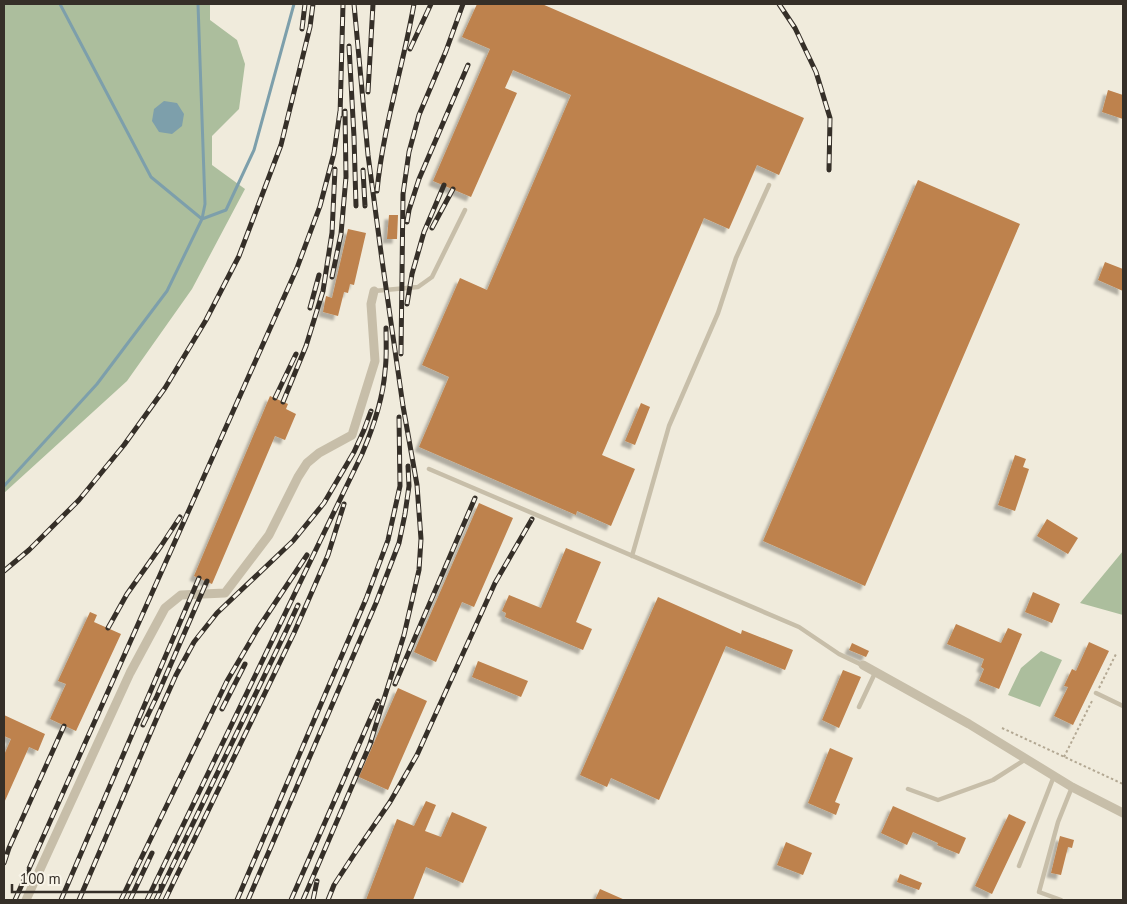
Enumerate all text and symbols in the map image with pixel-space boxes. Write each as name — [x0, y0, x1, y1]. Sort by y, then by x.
scale bar — [12, 862, 160, 894]
text: 100 m — [20, 869, 61, 888]

